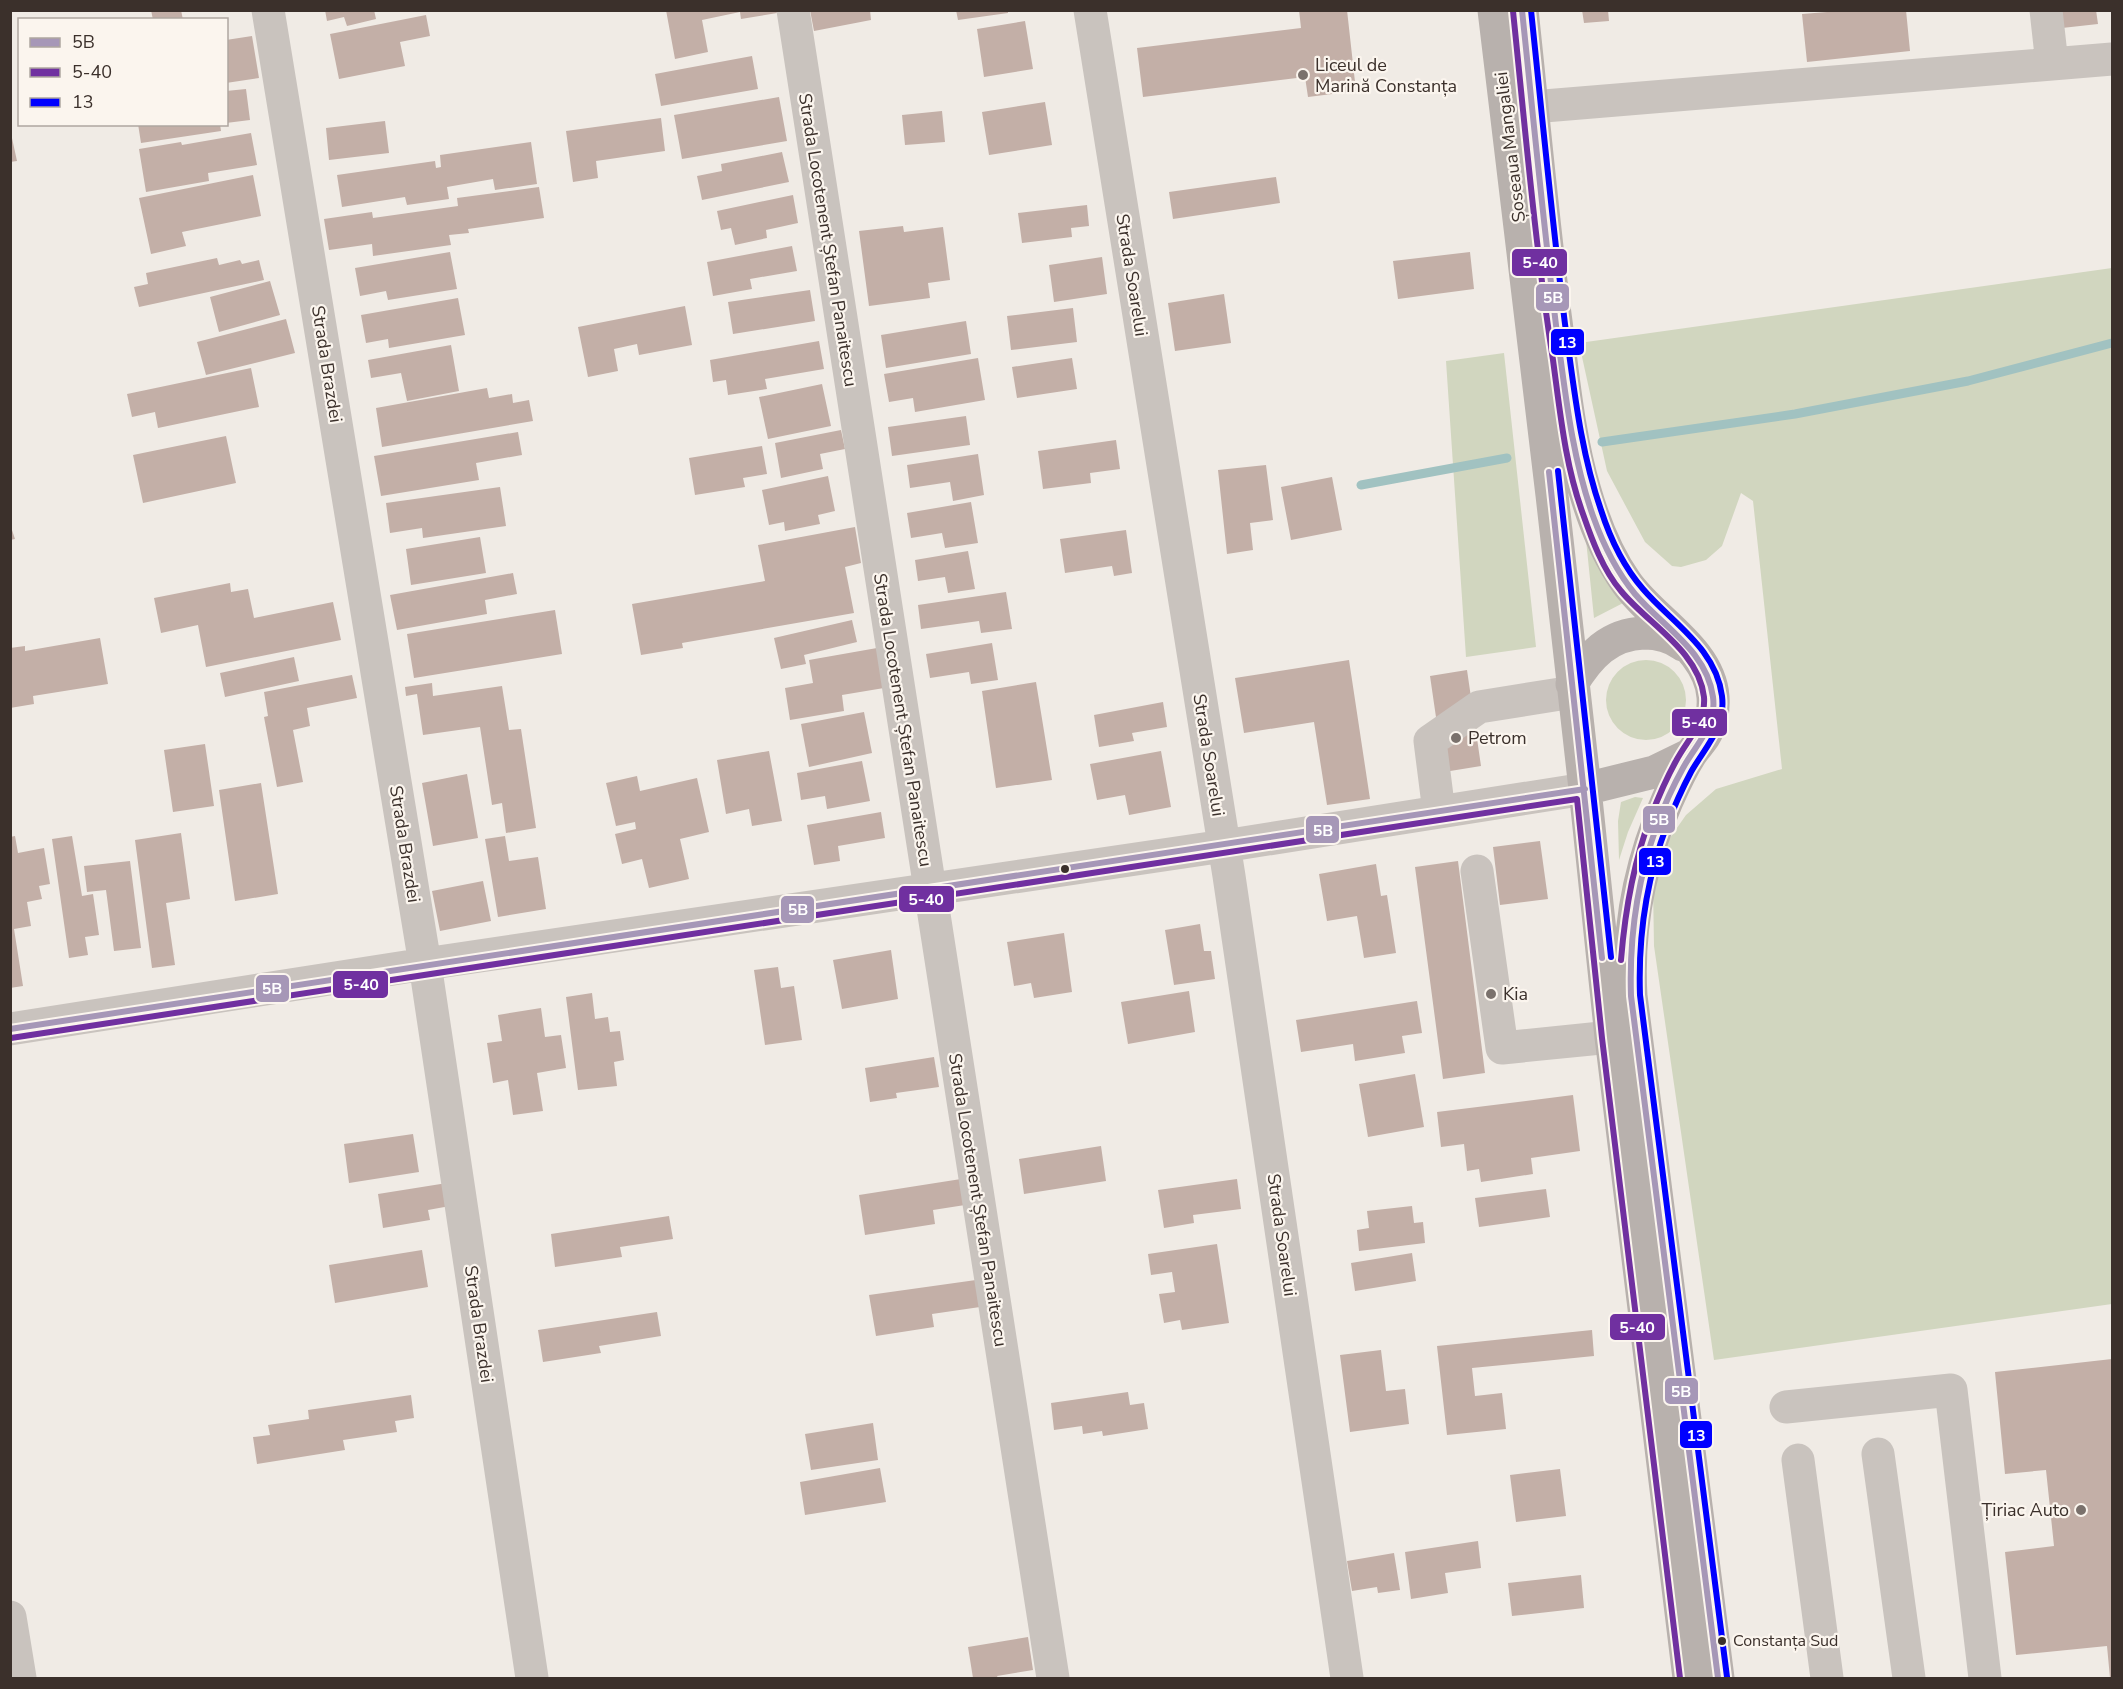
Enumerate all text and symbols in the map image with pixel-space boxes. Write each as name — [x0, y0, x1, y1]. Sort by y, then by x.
legend — [18, 18, 228, 126]
text: 5B — [72, 30, 95, 54]
place label: Liceul de Marină Constanța — [1315, 53, 1457, 98]
text: 5-40 — [72, 60, 112, 84]
marker: Liceul de Marină Constanța — [1296, 68, 1310, 82]
street label: Șoseaua Mangaliei — [1489, 70, 1531, 224]
text: 13 — [72, 90, 94, 114]
street label: Strada Locotenent Ștefan Panaitescu — [793, 92, 863, 388]
street label: Strada Soarelui — [1110, 212, 1154, 338]
line badge: 5-40 — [1511, 248, 1568, 277]
text: 5-40 — [1522, 252, 1558, 274]
line badge: 5B — [1535, 283, 1570, 312]
text: 5B — [1543, 287, 1563, 309]
street label: Strada Brazdei — [306, 304, 348, 424]
line badge: 13 — [1550, 328, 1585, 356]
text: 13 — [1557, 332, 1577, 354]
street label: Strada Locotenent Ștefan Panaitescu — [868, 572, 938, 868]
street label: Strada Soarelui — [1187, 692, 1231, 818]
line badge: 5-40 — [1671, 708, 1728, 737]
text: 5-40 — [1681, 712, 1717, 734]
place label: Petrom — [1468, 726, 1527, 750]
marker: Petrom — [1449, 731, 1463, 745]
street label: Strada Brazdei — [384, 784, 426, 904]
line badge: 5B — [1642, 805, 1676, 834]
text: 5B — [1649, 809, 1669, 831]
line badge: 5B — [1305, 815, 1340, 844]
text: 5B — [1313, 820, 1333, 842]
line badge: 13 — [1638, 847, 1672, 876]
text: 13 — [1645, 851, 1665, 873]
unlabelled marker — [1059, 863, 1071, 875]
line badge: 5-40 — [898, 885, 955, 913]
text: 5-40 — [908, 889, 944, 911]
line badge: 5B — [780, 895, 815, 924]
text: 5B — [788, 899, 808, 921]
line badge: 5-40 — [332, 970, 389, 999]
line badge: 5B — [255, 974, 290, 1003]
text: 5-40 — [343, 974, 379, 996]
text: 5B — [262, 978, 282, 1000]
place label: Kia — [1503, 982, 1528, 1006]
marker: Kia — [1484, 987, 1498, 1001]
street label: Strada Locotenent Ștefan Panaitescu — [943, 1052, 1013, 1348]
street label: Strada Soarelui — [1261, 1172, 1303, 1298]
street label: Strada Brazdei — [459, 1264, 499, 1384]
line badge: 5-40 — [1609, 1313, 1666, 1341]
text: 5-40 — [1619, 1317, 1655, 1339]
line badge: 5B — [1664, 1377, 1699, 1405]
text: 5B — [1671, 1381, 1691, 1403]
line badge: 13 — [1679, 1420, 1713, 1449]
text: 13 — [1686, 1425, 1706, 1447]
place label: Țiriac Auto — [1981, 1498, 2069, 1522]
marker: Țiriac Auto — [2074, 1503, 2088, 1517]
place label: Constanța Sud — [1733, 1630, 1838, 1652]
marker: Constanța Sud — [1716, 1635, 1728, 1647]

